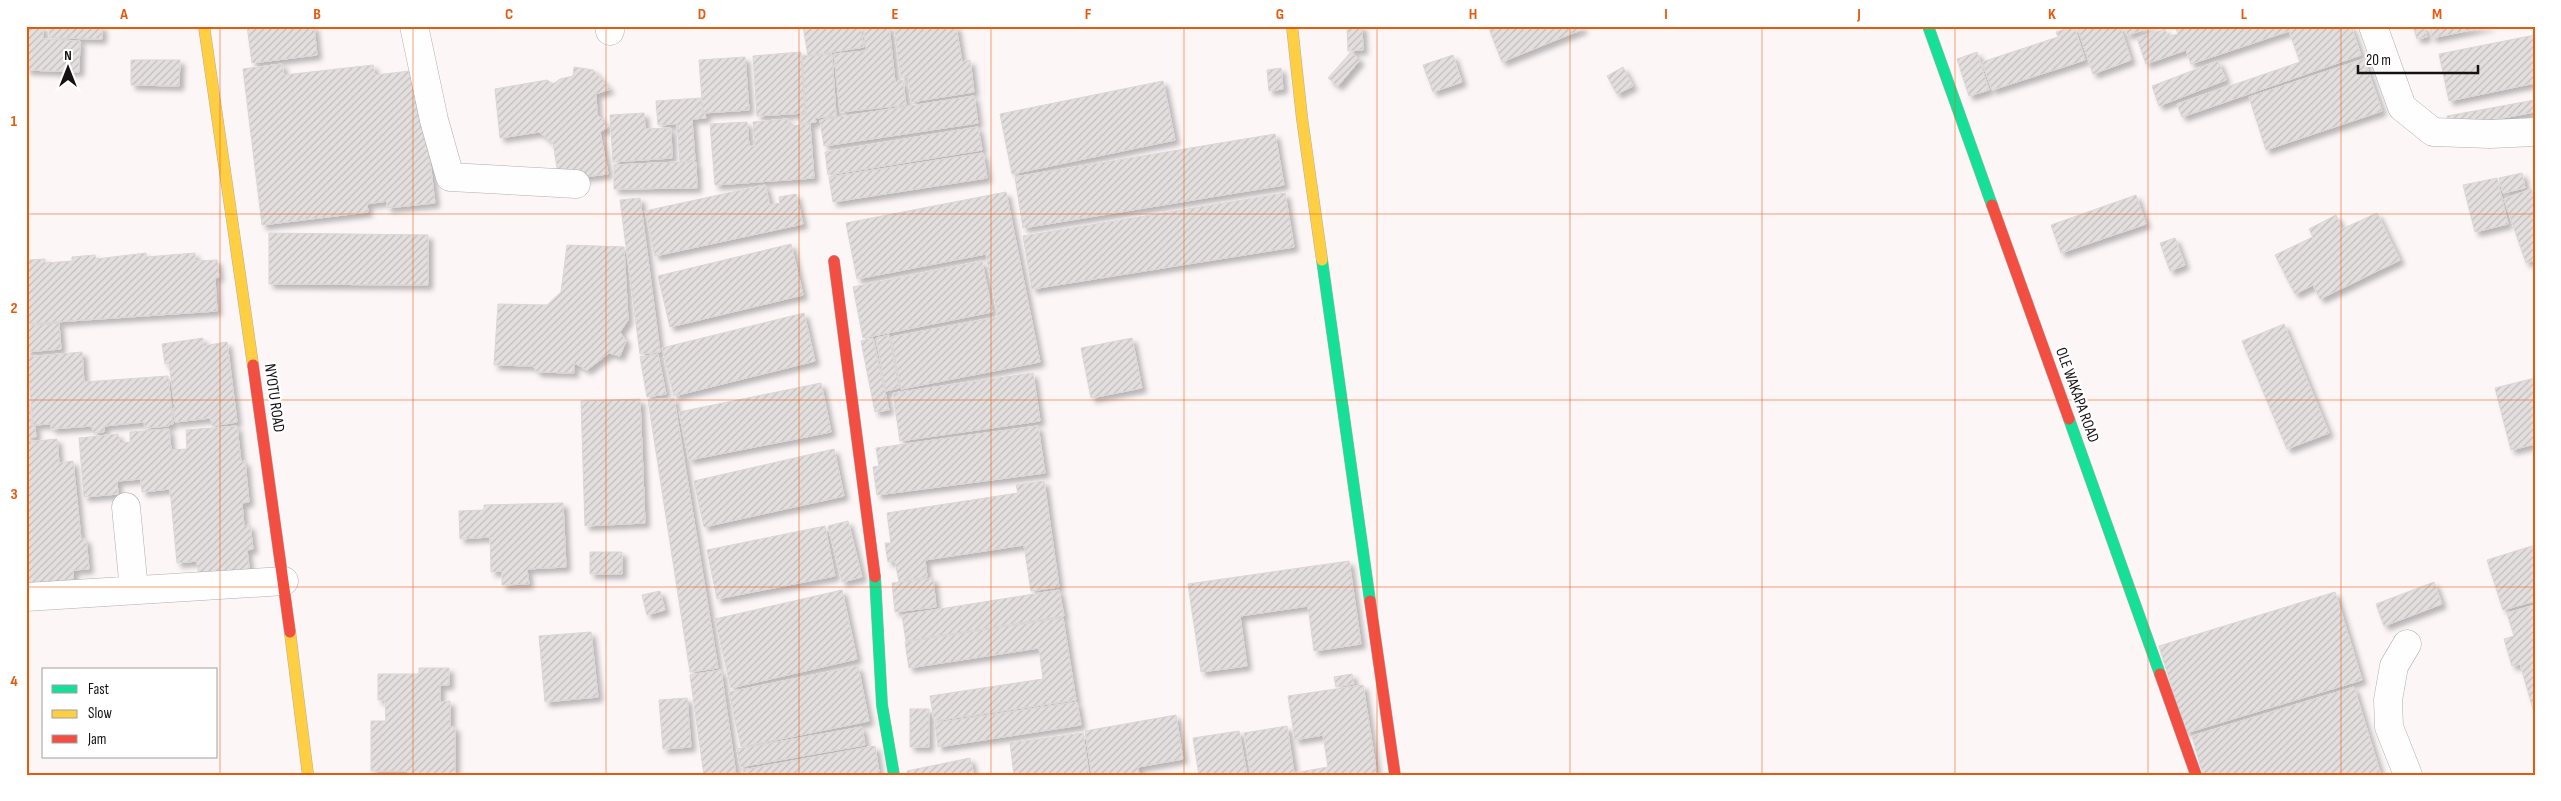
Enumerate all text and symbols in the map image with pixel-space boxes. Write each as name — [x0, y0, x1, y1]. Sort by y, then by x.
text: A — [119, 5, 128, 24]
text: B — [313, 5, 321, 24]
text: C — [505, 5, 513, 24]
text: D — [698, 5, 706, 24]
text: E — [892, 5, 899, 24]
text: F — [1085, 5, 1092, 24]
text: G — [1276, 5, 1284, 24]
text: H — [1469, 5, 1477, 24]
text: I — [1664, 5, 1668, 24]
text: J — [1856, 5, 1861, 24]
text: K — [2048, 5, 2056, 24]
text: L — [2241, 5, 2248, 24]
text: M — [2432, 5, 2442, 24]
north arrow — [42, 42, 92, 92]
scale bar — [2358, 42, 2478, 74]
text: N — [64, 47, 72, 64]
text: 20 m — [2366, 51, 2391, 70]
text: 1 — [11, 112, 18, 131]
text: 2 — [10, 299, 18, 318]
street label: OLE WAKAPA ROAD — [2051, 345, 2103, 445]
street label: NYOTU ROAD — [260, 363, 288, 434]
text: 3 — [10, 485, 18, 504]
legend — [42, 668, 218, 758]
text: 4 — [10, 672, 18, 691]
text: Fast — [88, 680, 110, 699]
text: Slow — [88, 704, 112, 723]
text: Jam — [87, 730, 106, 749]

